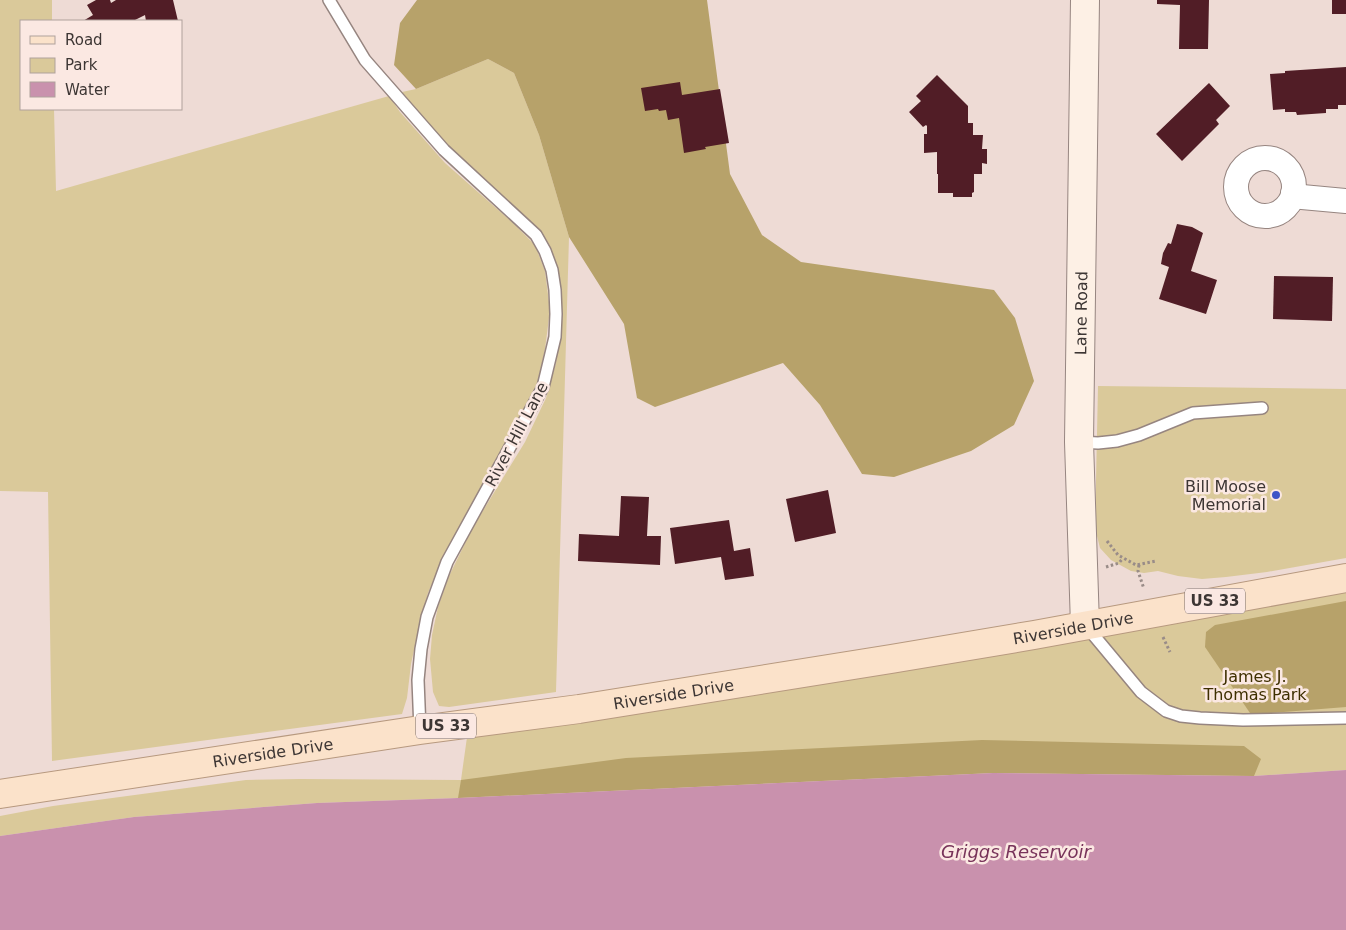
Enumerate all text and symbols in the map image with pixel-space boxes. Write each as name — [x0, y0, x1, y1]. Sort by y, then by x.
legend — [20, 20, 182, 110]
text: Road — [65, 31, 103, 49]
text: Park — [65, 56, 98, 74]
text: Water — [65, 81, 110, 99]
street label: Lane Road — [1071, 271, 1091, 355]
street label: River Hill Lane — [481, 379, 552, 490]
place label: Bill Moose Memorial — [1185, 477, 1266, 514]
marker: Bill Moose Memorial — [1270, 489, 1282, 501]
road number: US 33 — [1185, 588, 1245, 614]
street label: Riverside Drive — [1012, 608, 1135, 648]
park label: James J. Thomas Park — [1202, 667, 1307, 704]
street label: Riverside Drive — [612, 675, 735, 713]
road number: US 33 — [416, 714, 476, 738]
street label: Riverside Drive — [211, 734, 335, 772]
water label: Griggs Reservoir — [941, 841, 1092, 862]

